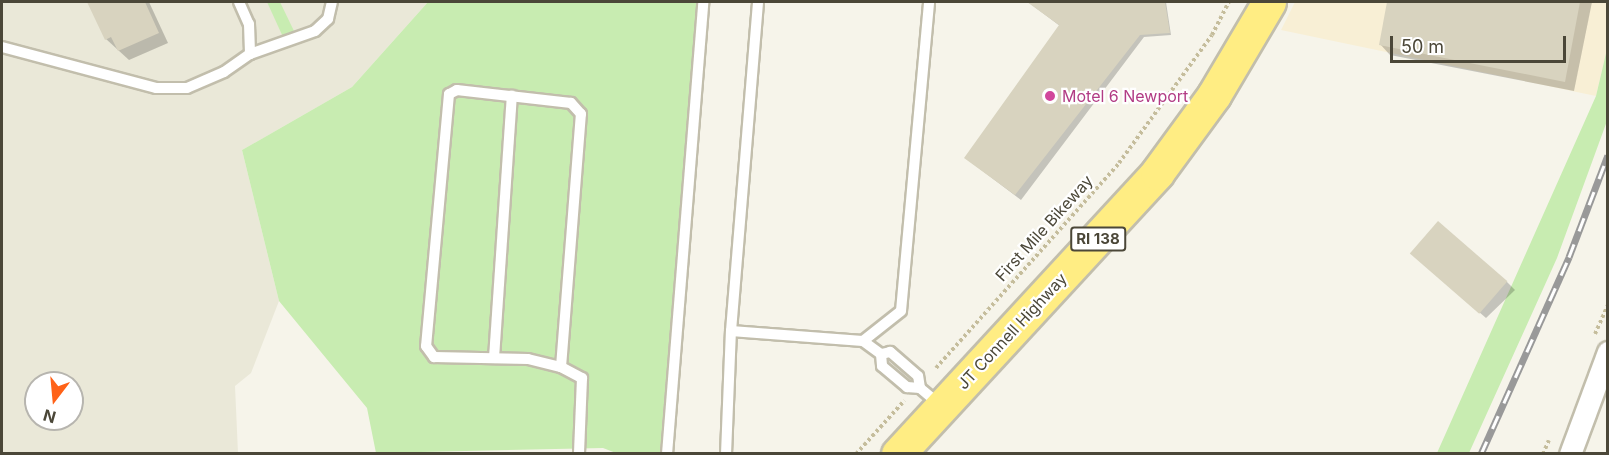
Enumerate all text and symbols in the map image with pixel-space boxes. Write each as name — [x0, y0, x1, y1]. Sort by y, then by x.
scale bar — [1393, 24, 1568, 62]
text: 50 m — [1401, 36, 1444, 57]
place label: Motel 6 Newport — [1062, 86, 1188, 106]
marker: Motel 6 Newport — [1043, 89, 1057, 103]
street label: First Mile Bikeway — [991, 171, 1097, 285]
road number: RI 138 — [1070, 227, 1126, 251]
street label: JT Connell Highway — [953, 269, 1071, 393]
north arrow — [24, 371, 84, 431]
text: N — [41, 405, 58, 428]

